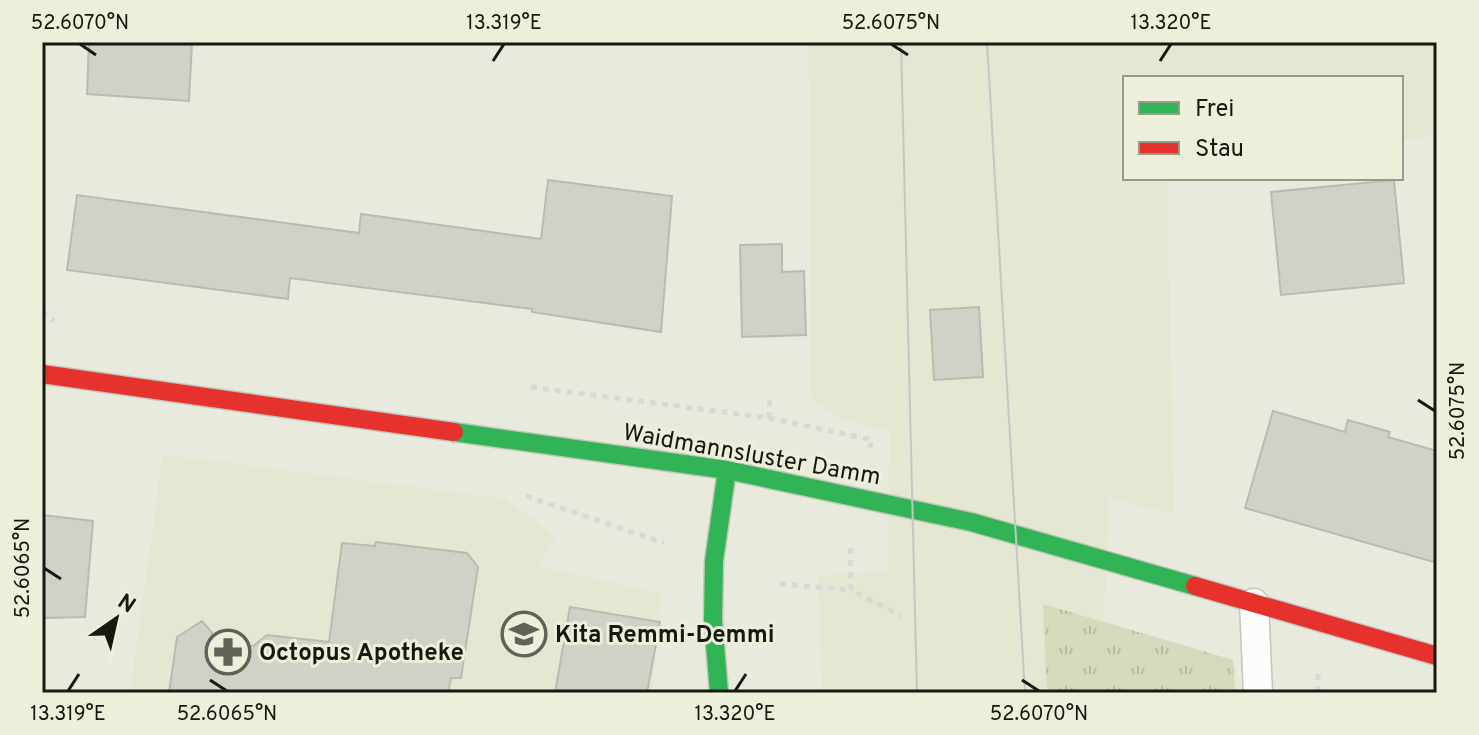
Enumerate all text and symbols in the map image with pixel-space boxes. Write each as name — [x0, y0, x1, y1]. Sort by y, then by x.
text: 52.6070°N — [31, 11, 129, 37]
text: 13.319°E — [466, 11, 542, 37]
text: 52.6075°N — [842, 11, 940, 37]
text: 13.320°E — [1131, 11, 1211, 37]
legend — [1123, 76, 1403, 180]
text: Frei — [1195, 95, 1234, 125]
text: Stau — [1195, 135, 1244, 165]
text: 52.6075°N — [1446, 362, 1472, 460]
street label: Waidmannsluster Damm — [620, 419, 883, 493]
text: 52.6065°N — [11, 518, 37, 618]
north arrow — [76, 579, 156, 659]
text: N — [112, 589, 140, 620]
school or university icon: Kita Remmi-Demmi — [500, 610, 548, 658]
place label: Kita Remmi-Demmi — [555, 621, 775, 651]
pharmacy icon: Octopus Apotheke — [204, 628, 252, 676]
place label: Octopus Apotheke — [259, 639, 464, 669]
text: 13.319°E — [30, 702, 106, 728]
text: 52.6065°N — [177, 702, 277, 728]
text: 13.320°E — [695, 702, 775, 728]
text: 52.6070°N — [990, 702, 1088, 728]

